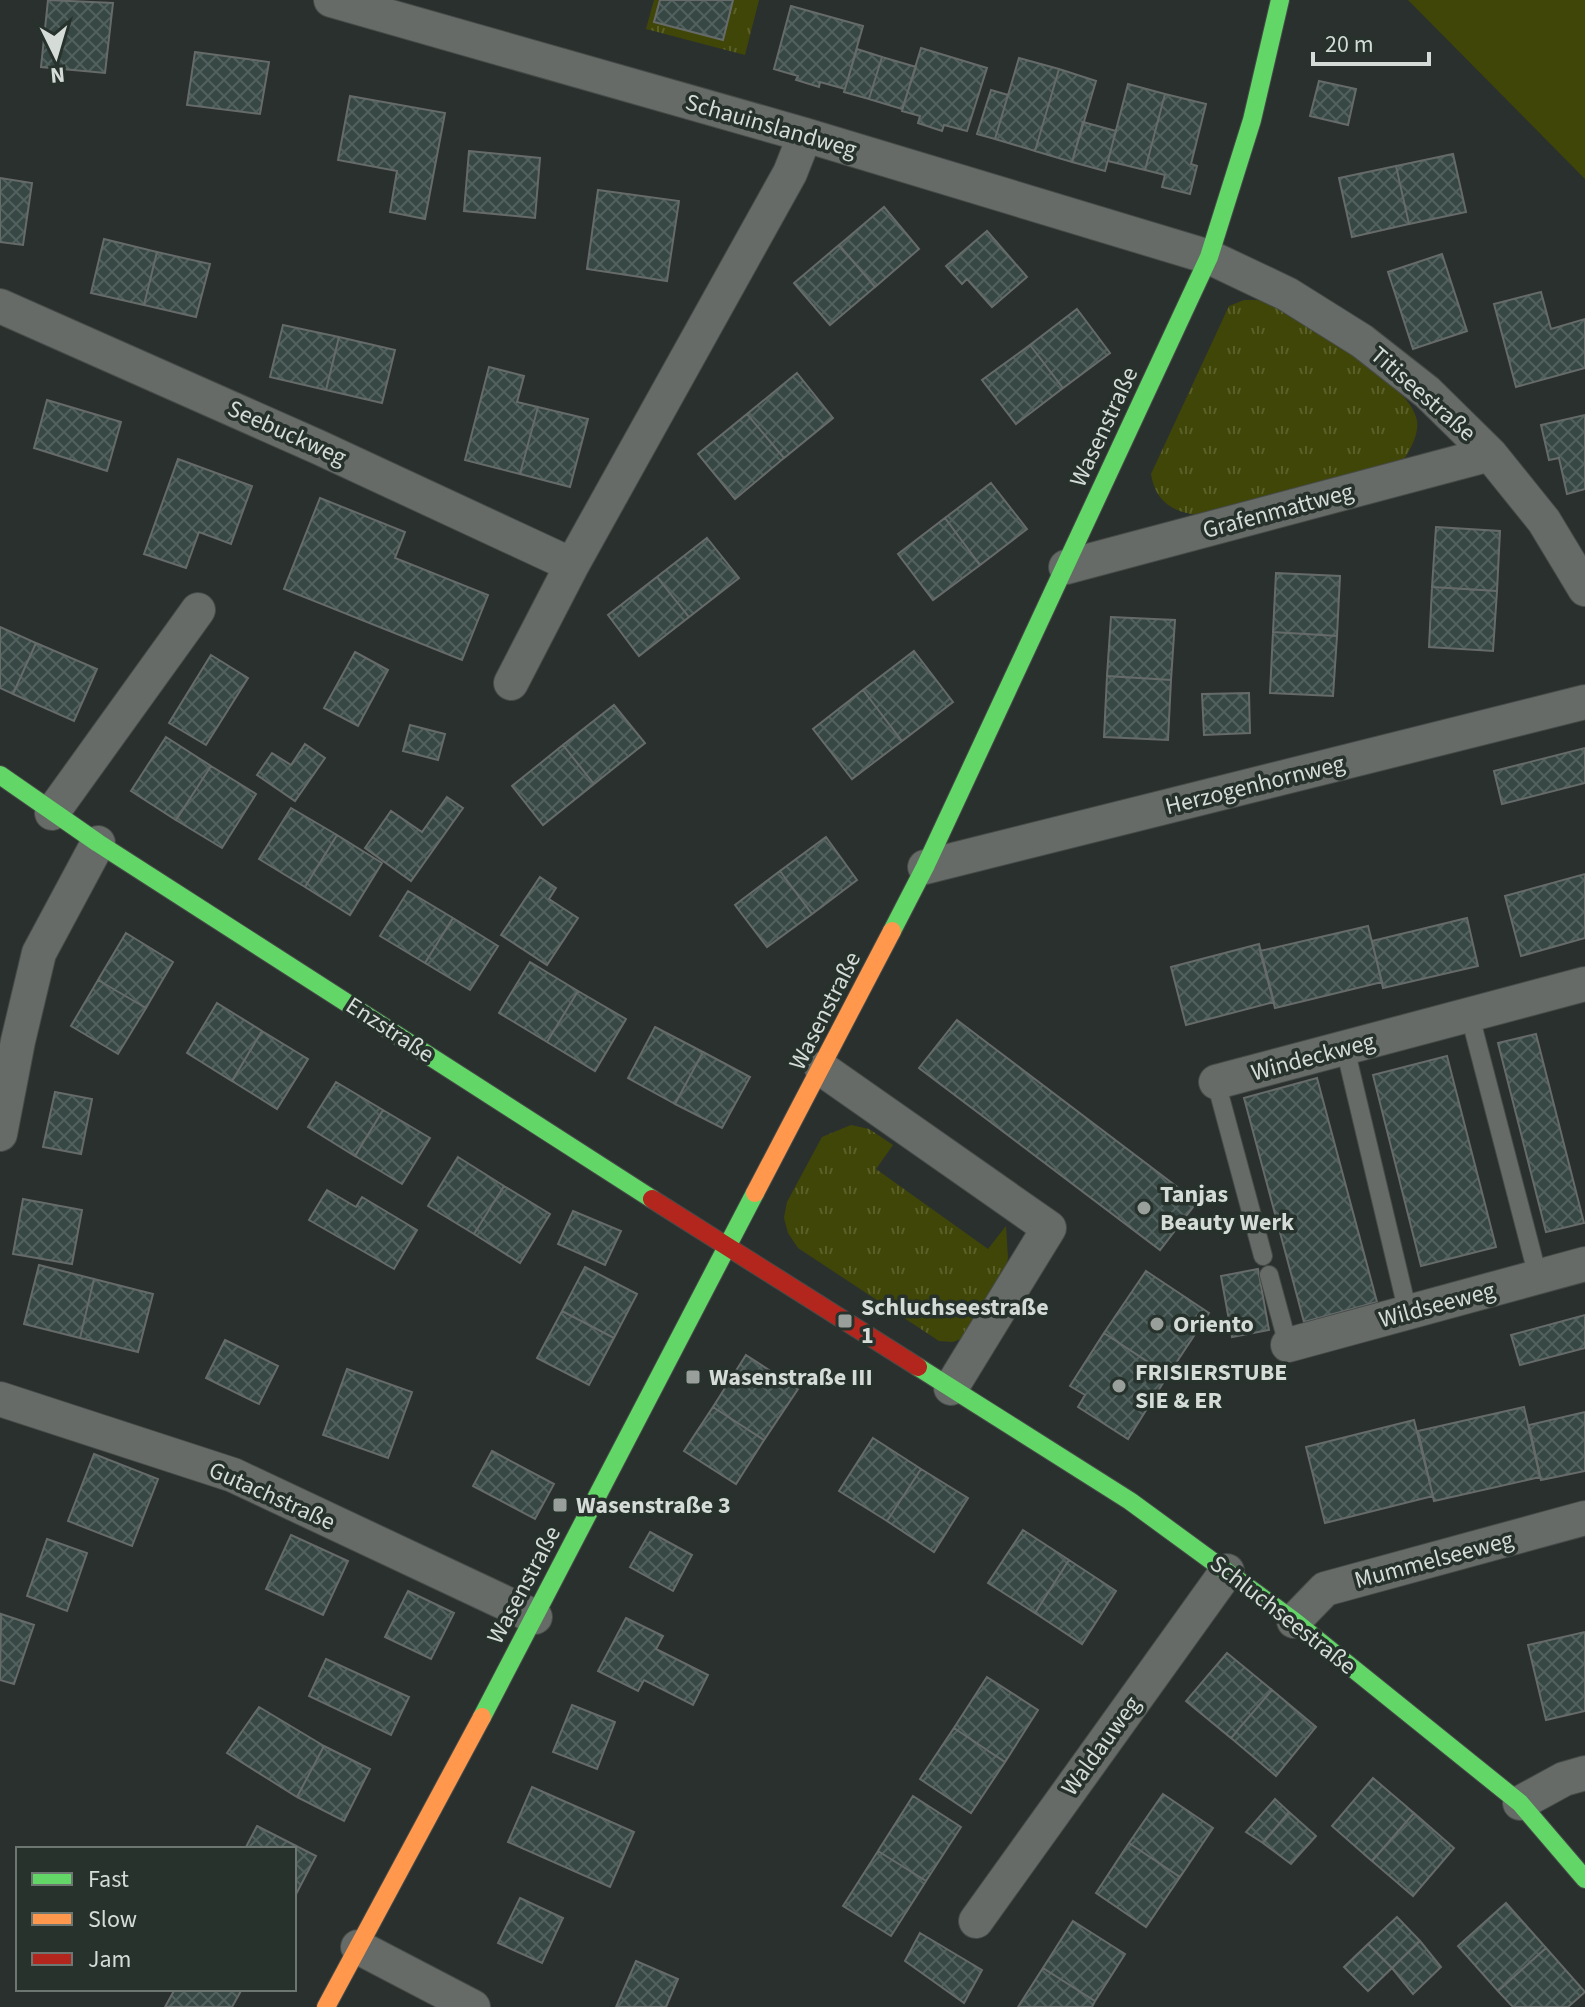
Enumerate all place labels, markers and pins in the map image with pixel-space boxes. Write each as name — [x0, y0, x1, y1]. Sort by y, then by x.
place label: Tanjas Beauty Werk — [1160, 1177, 1295, 1240]
marker: Tanjas Beauty Werk — [1135, 1199, 1153, 1217]
place label: Schluchseestraße 1 — [861, 1290, 1049, 1353]
place label: Oriento — [1173, 1307, 1254, 1342]
marker: Schluchseestraße 1 — [836, 1312, 854, 1330]
marker: Oriento — [1148, 1315, 1166, 1333]
place label: FRISIERSTUBE SIE & ER — [1135, 1355, 1287, 1418]
place label: Wasenstraße III — [709, 1360, 873, 1395]
marker: Wasenstraße III — [684, 1368, 702, 1386]
marker: FRISIERSTUBE SIE & ER — [1110, 1377, 1128, 1395]
place label: Wasenstraße 3 — [576, 1488, 731, 1523]
marker: Wasenstraße 3 — [551, 1496, 569, 1514]

